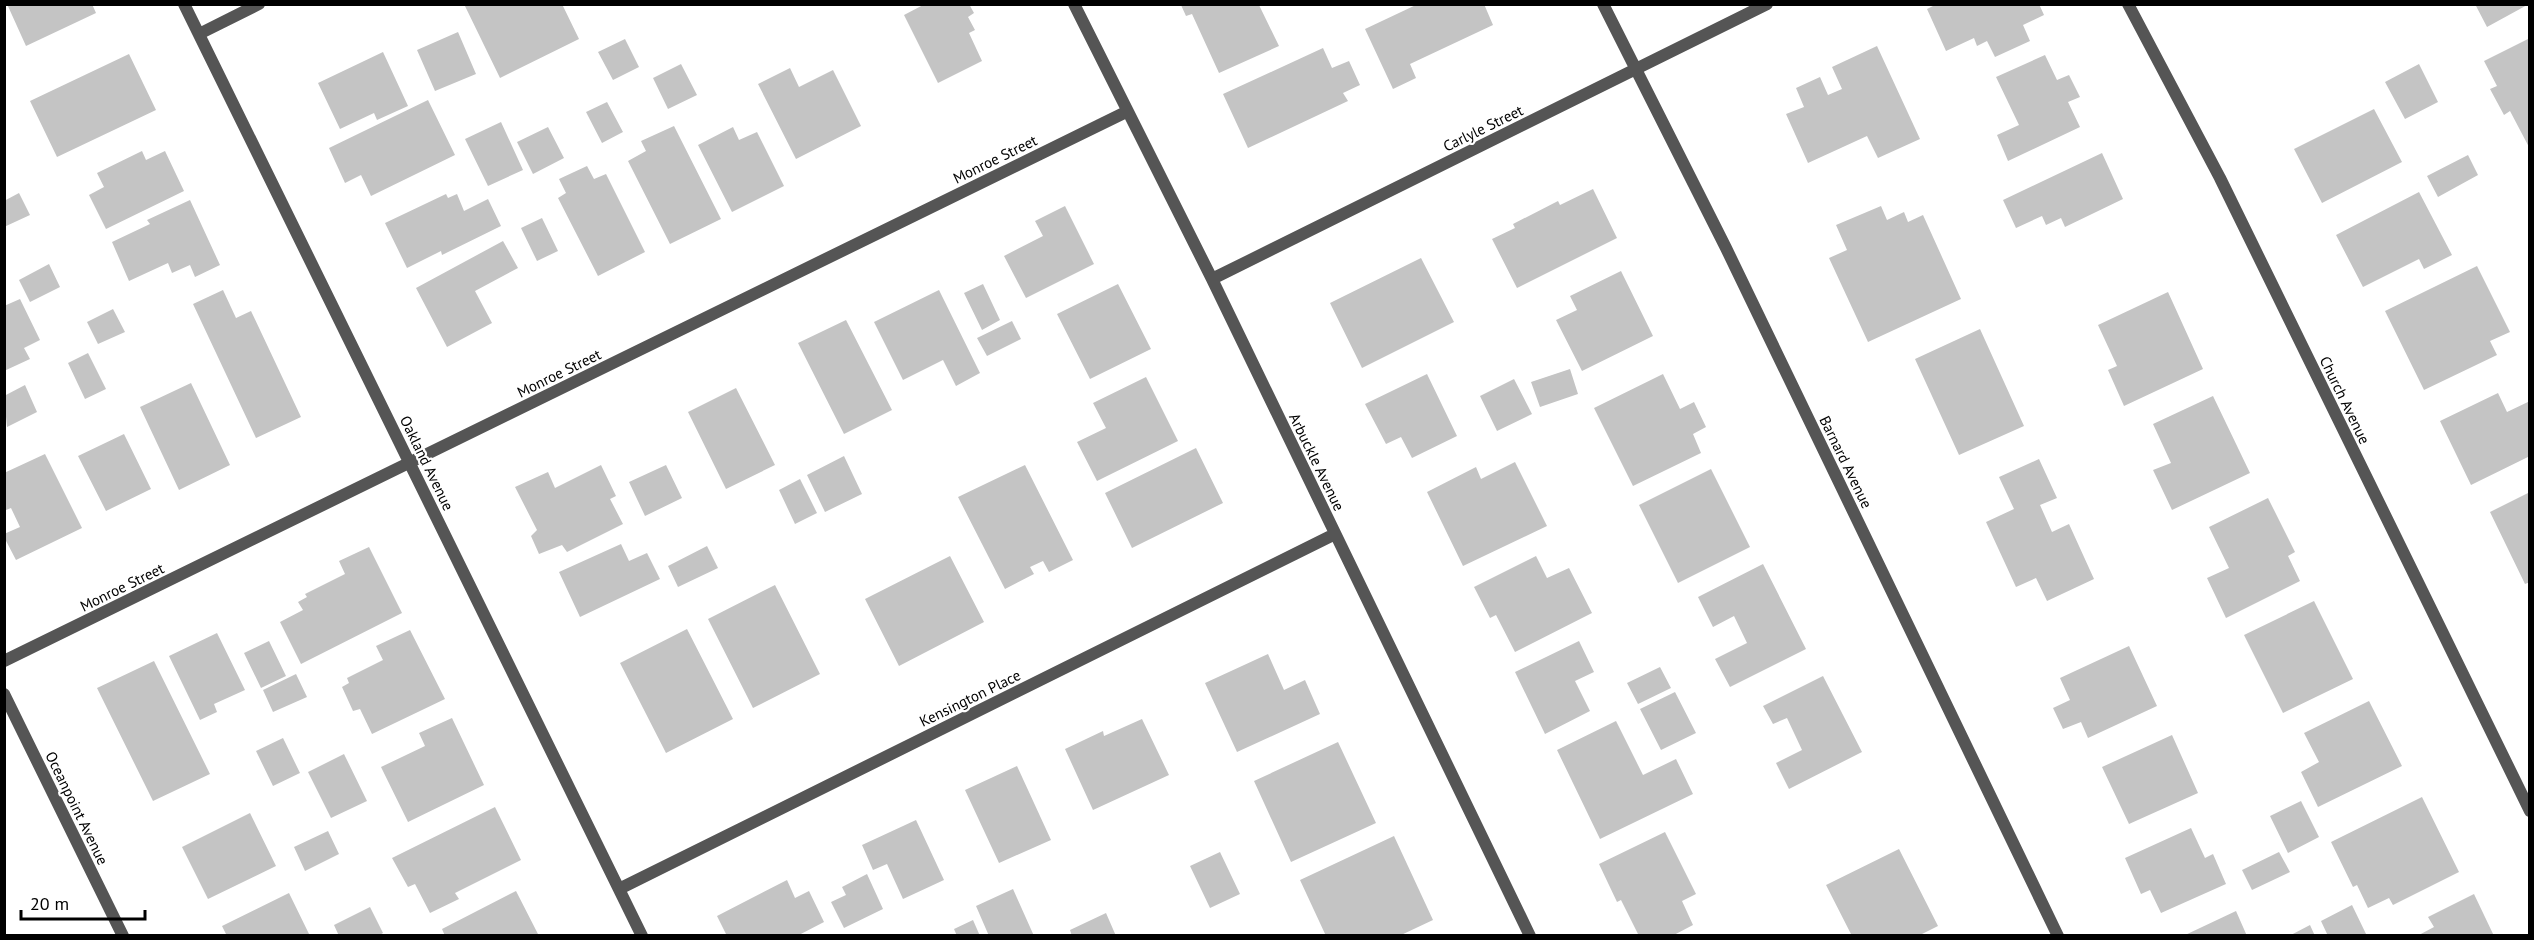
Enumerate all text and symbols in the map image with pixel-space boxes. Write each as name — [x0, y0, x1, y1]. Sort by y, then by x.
street label: Carlyle Street — [1440, 100, 1526, 156]
street label: Monroe Street — [950, 130, 1040, 188]
street label: Monroe Street — [514, 344, 604, 402]
street label: Church Avenue — [2316, 353, 2374, 447]
street label: Arbuckle Avenue — [1285, 410, 1349, 514]
street label: Oakland Avenue — [396, 412, 458, 514]
street label: Barnard Avenue — [1815, 413, 1877, 511]
street label: Monroe Street — [77, 558, 167, 616]
street label: Kensington Place — [916, 665, 1024, 731]
street label: Oceanpoint Avenue — [41, 748, 113, 868]
scale bar — [21, 883, 146, 921]
text: 20 m — [30, 892, 69, 915]

